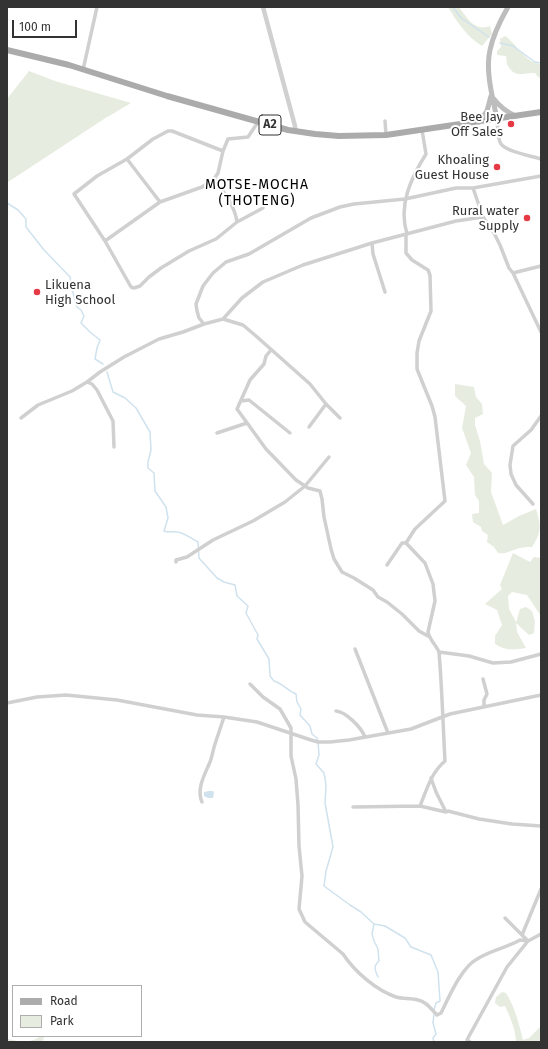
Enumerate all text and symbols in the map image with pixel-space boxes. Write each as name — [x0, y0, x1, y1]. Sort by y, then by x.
scale bar — [14, 12, 79, 38]
text: 100 m — [19, 20, 51, 34]
place label: Bee Jay Off Sales — [451, 109, 503, 140]
road number: A2 — [259, 115, 281, 135]
marker: Bee Jay Off Sales — [506, 119, 516, 129]
place label: Khoaling Guest House — [415, 152, 489, 183]
marker: Khoaling Guest House — [492, 162, 502, 172]
district label: MOTSE-MOCHA (THOTENG) — [205, 177, 309, 210]
place label: Rural water Supply — [452, 203, 519, 234]
marker: Rural water Supply — [522, 213, 532, 223]
place label: Likuena High School — [45, 277, 115, 308]
marker: Likuena High School — [32, 287, 42, 297]
legend — [12, 985, 142, 1037]
text: Road — [50, 994, 78, 1008]
text: Park — [50, 1014, 74, 1028]

